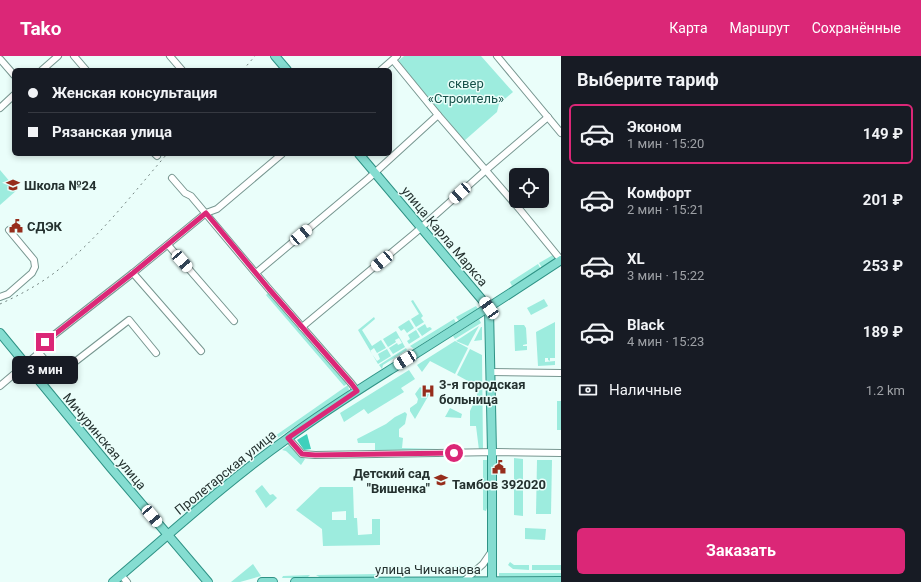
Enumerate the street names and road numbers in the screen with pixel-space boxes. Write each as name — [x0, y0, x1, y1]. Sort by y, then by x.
street label: улица Карла Маркса — [398, 183, 491, 289]
street label: Мичуринская улица — [60, 390, 149, 493]
street label: Пролетарская улица — [172, 427, 279, 518]
street label: улица Чичканова — [375, 562, 481, 577]

